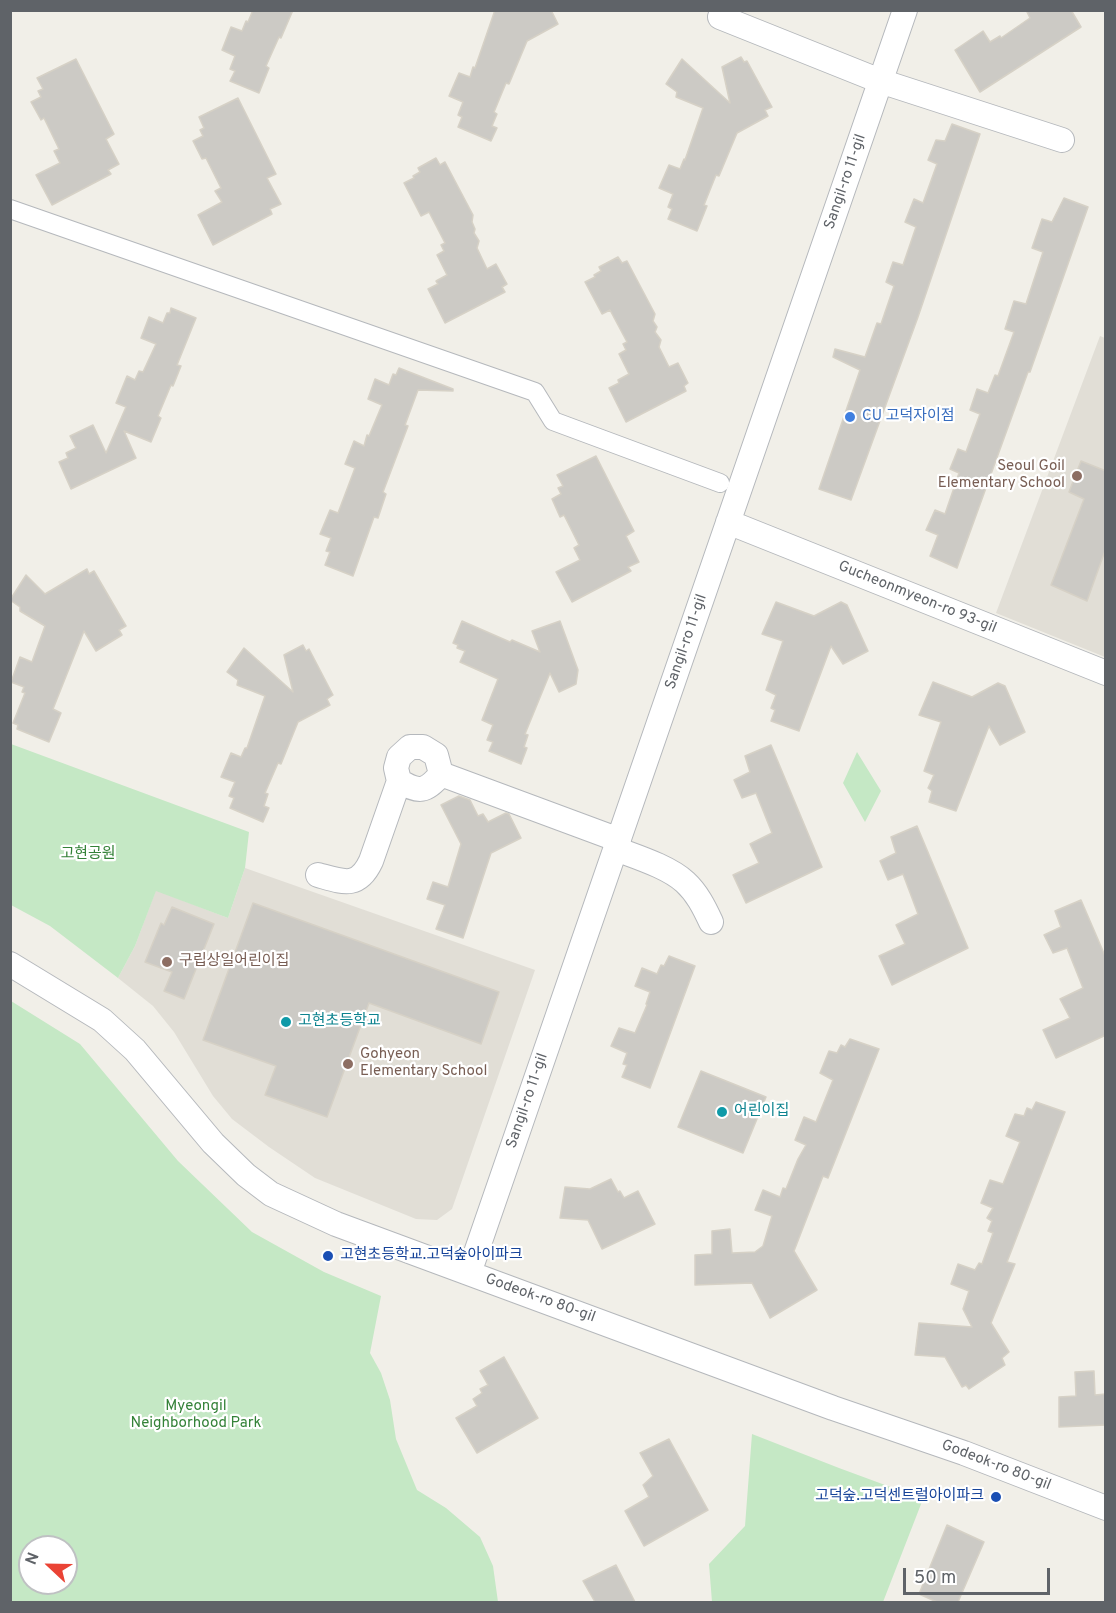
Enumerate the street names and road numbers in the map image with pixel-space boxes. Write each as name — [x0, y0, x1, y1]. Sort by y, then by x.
street label: Sangil-ro 11-gil — [821, 132, 871, 232]
street label: Gucheonmyeon-ro 93-gil — [835, 558, 999, 638]
street label: Sangil-ro 11-gil — [662, 592, 712, 692]
street label: Sangil-ro 11-gil — [503, 1051, 553, 1151]
street label: Godeok-ro 80-gil — [482, 1271, 598, 1327]
street label: Godeok-ro 80-gil — [939, 1437, 1053, 1495]

